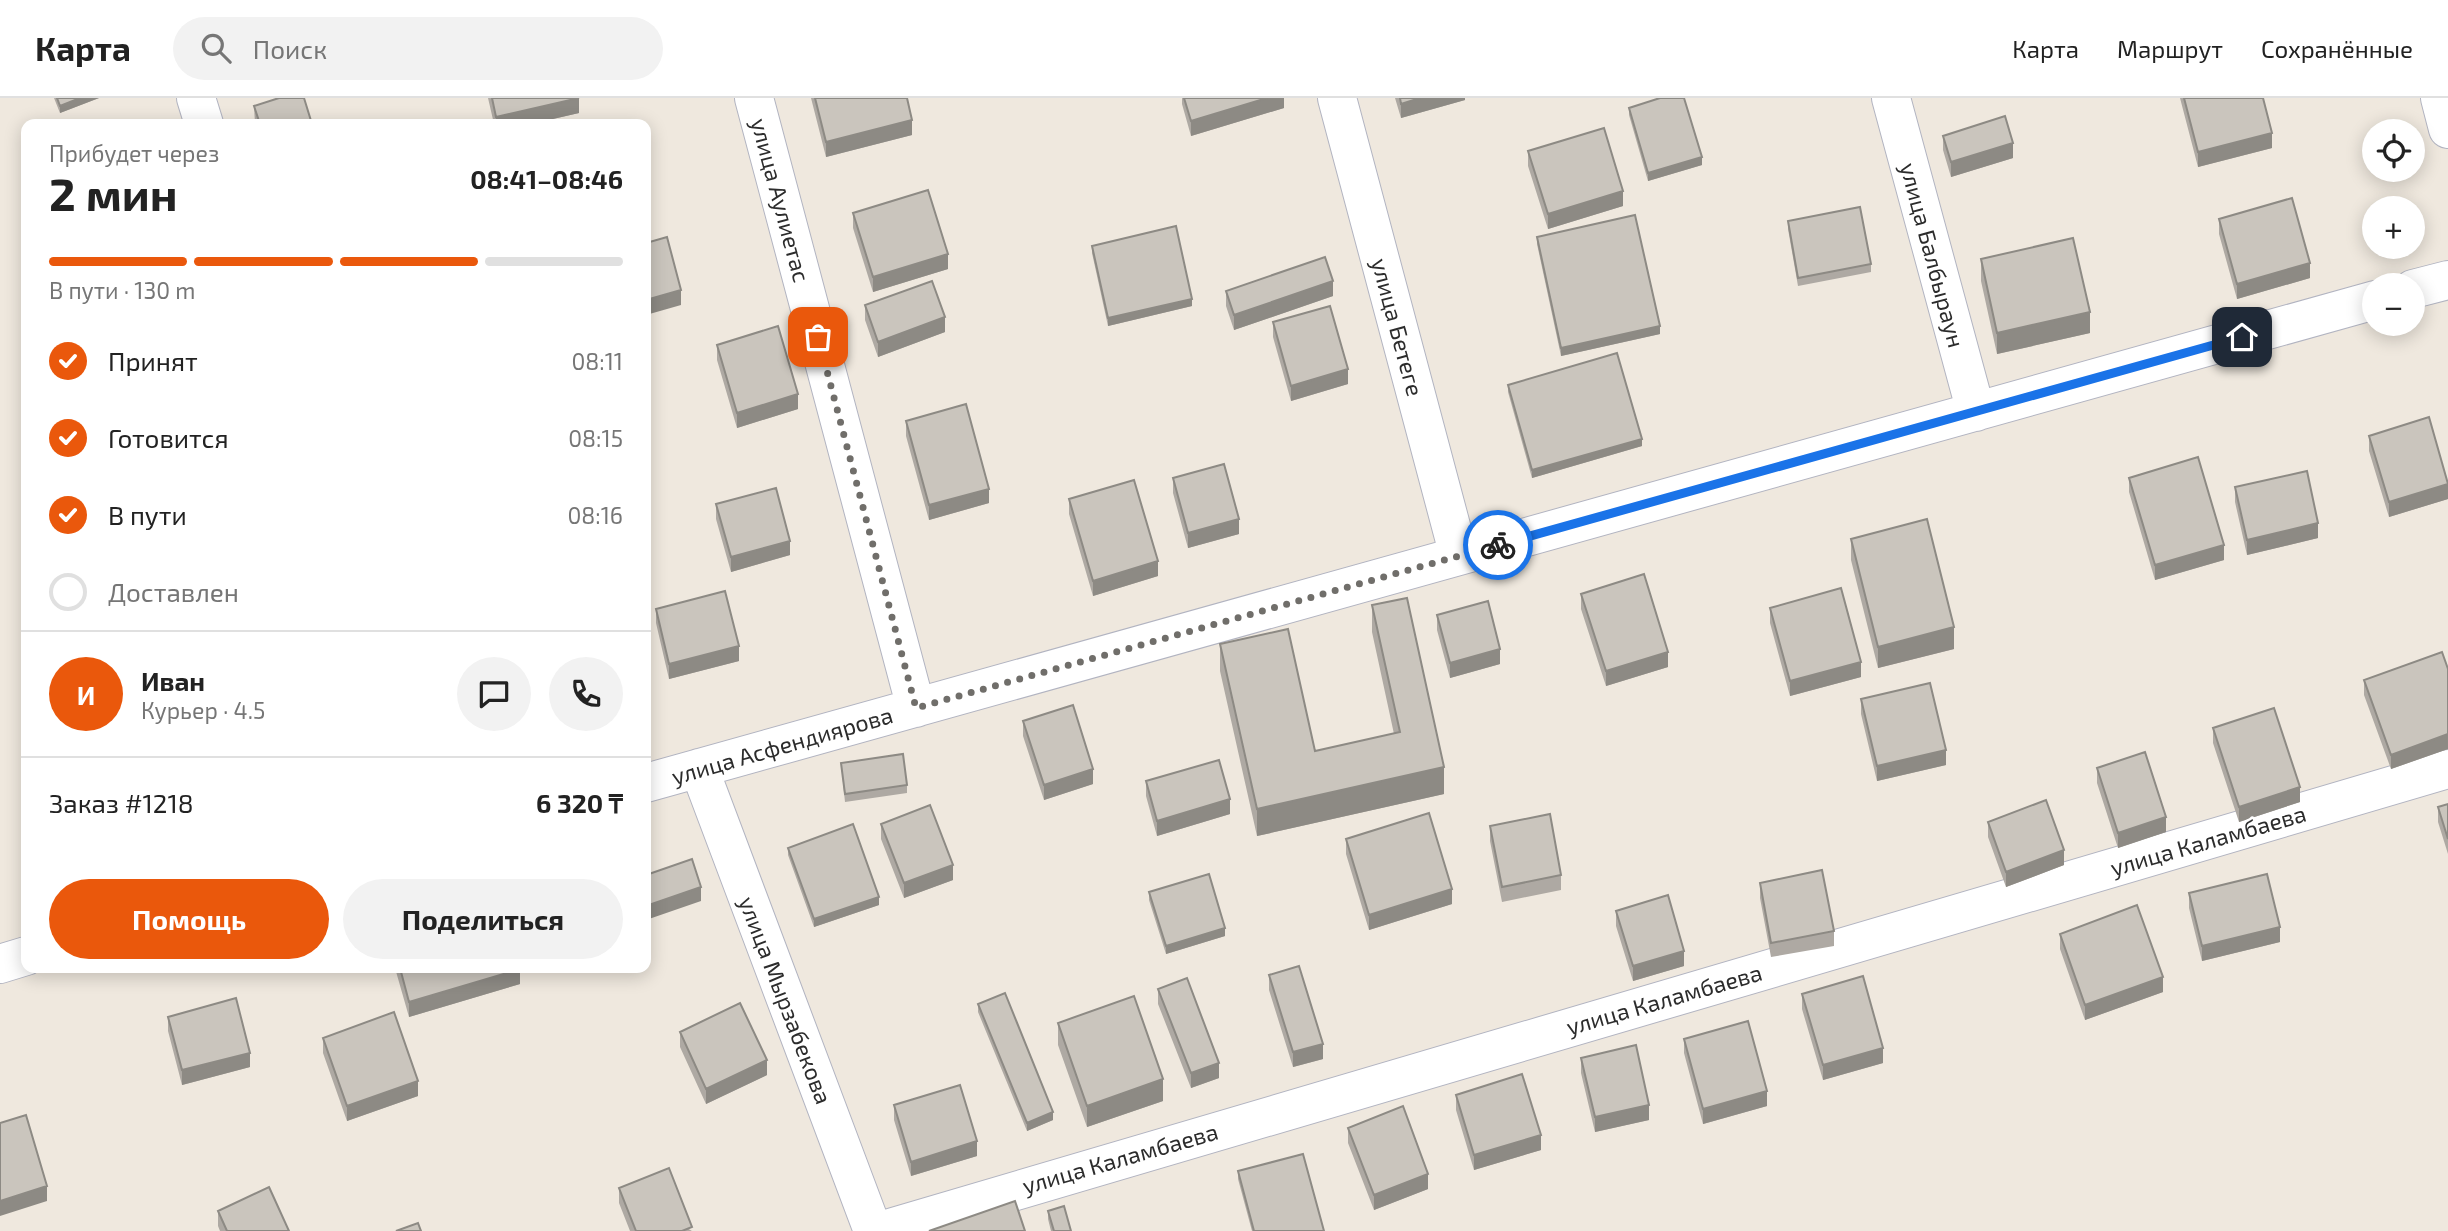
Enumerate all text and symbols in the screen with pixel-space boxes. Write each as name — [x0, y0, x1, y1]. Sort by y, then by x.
search box — [173, 17, 663, 80]
text: Карта — [35, 28, 131, 68]
icon: search — [197, 29, 235, 67]
text: Поиск — [253, 33, 327, 64]
text: Карта — [2012, 34, 2079, 63]
text: Маршрут — [2117, 34, 2223, 63]
text: Сохранённые — [2261, 34, 2413, 63]
street label: улица Аулиетас — [745, 115, 816, 285]
map controls — [2362, 119, 2425, 336]
button: locate — [2362, 119, 2425, 182]
text: Прибудет через — [49, 139, 219, 167]
street label: улица Балбыраун — [1894, 159, 1971, 351]
text: 08:41–08:46 — [470, 163, 623, 194]
text: 2 мин — [49, 165, 178, 220]
button: + — [2362, 196, 2425, 259]
street label: улица Бетеге — [1365, 255, 1430, 399]
button: − — [2362, 273, 2425, 336]
text: В пути · 130 m — [49, 276, 195, 304]
pin — [788, 307, 848, 367]
pin — [2212, 307, 2272, 367]
icon: bag — [799, 318, 837, 356]
icon: home — [2223, 318, 2261, 356]
icon: check — [49, 342, 87, 380]
text: Принят — [108, 345, 198, 376]
text: 08:11 — [571, 347, 623, 375]
icon: check — [49, 419, 87, 457]
text: Готовится — [108, 422, 229, 453]
text: 08:15 — [568, 424, 623, 452]
icon: check — [49, 496, 87, 534]
text: В пути — [108, 499, 187, 530]
text: 08:16 — [567, 501, 623, 529]
courier — [1463, 510, 1533, 580]
icon: bike — [1479, 526, 1517, 564]
text: Доставлен — [108, 576, 239, 607]
button: chat — [457, 657, 531, 731]
button: phone — [549, 657, 623, 731]
text: Иван — [141, 665, 205, 696]
text: И — [77, 679, 95, 710]
text: Курьер · 4.5 — [141, 696, 265, 724]
street label: улица Асфендиярова — [668, 700, 896, 791]
text: Заказ #1218 — [49, 787, 194, 818]
text: 6 320 ₸ — [536, 787, 623, 818]
street label: улица Каламбаева — [2107, 799, 2309, 882]
button: Помощь — [49, 879, 329, 959]
button: Поделиться — [343, 879, 623, 959]
street label: улица Мырзабекова — [733, 892, 839, 1108]
street label: улица Каламбаева — [1563, 958, 1765, 1041]
street label: улица Каламбаева — [1019, 1117, 1221, 1200]

